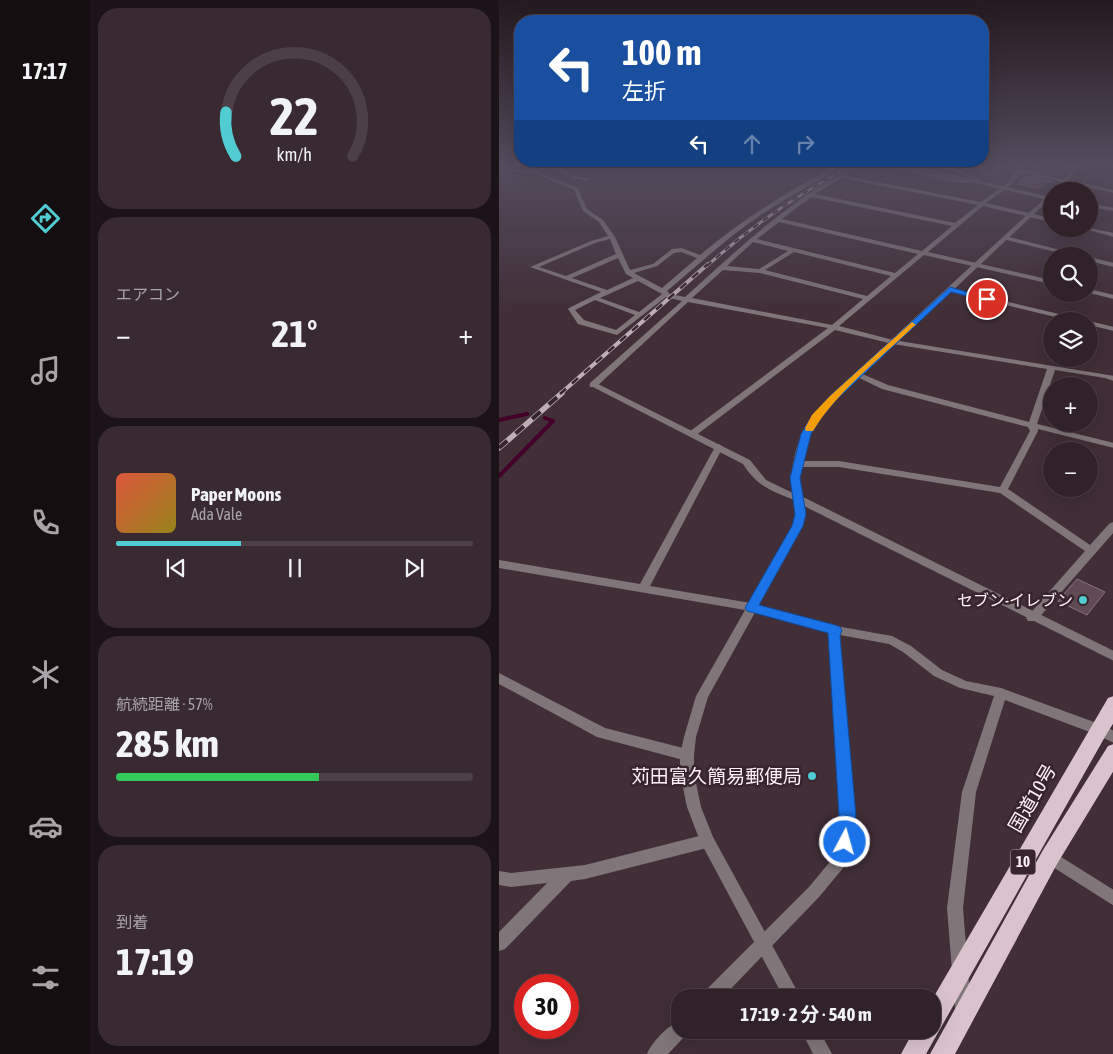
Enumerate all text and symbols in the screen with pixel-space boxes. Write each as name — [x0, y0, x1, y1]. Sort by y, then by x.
text: 100 m — [622, 32, 701, 72]
icon: left — [539, 35, 604, 100]
text: 17:17 — [22, 58, 68, 84]
text: 左折 — [622, 78, 666, 104]
text: 22 — [270, 86, 319, 146]
icon: left — [685, 130, 713, 158]
icon: ahead — [738, 130, 766, 158]
icon: right — [791, 130, 819, 158]
text: km/h — [277, 144, 312, 165]
map controls — [1043, 182, 1098, 497]
button: sound — [1043, 182, 1098, 237]
icon: directions — [28, 201, 63, 236]
button: search — [1043, 247, 1098, 302]
pin — [966, 278, 1008, 320]
text: エアコン — [116, 285, 180, 303]
icon: arrive — [973, 285, 1001, 313]
text: 21° — [271, 312, 318, 355]
button: layers — [1043, 312, 1098, 367]
text: − — [116, 318, 131, 350]
text: + — [458, 318, 473, 350]
icon: music — [28, 353, 63, 388]
button: + — [1043, 377, 1098, 432]
button: − — [1043, 442, 1098, 497]
text: Paper Moons — [191, 483, 281, 505]
icon: phone — [28, 505, 63, 540]
text: Ada Vale — [191, 505, 242, 523]
icon: previous — [162, 554, 190, 582]
icon: pause — [281, 554, 309, 582]
icon: next — [400, 554, 428, 582]
place label: セブン-イレブン — [957, 591, 1073, 609]
marker: セブン-イレブン — [1077, 594, 1089, 606]
icon: climate — [28, 657, 63, 692]
text: 航続距離 · 57% — [116, 695, 213, 713]
text: 285 km — [116, 722, 219, 765]
street label: 国道10号 — [1004, 760, 1060, 836]
place label: 苅田富久簡易郵便局 — [631, 765, 802, 787]
marker: 苅田富久簡易郵便局 — [806, 770, 818, 782]
icon: car — [28, 809, 63, 844]
position arrow — [818, 815, 870, 867]
road number: 10 — [1011, 850, 1035, 874]
text: 到着 — [116, 913, 148, 931]
text: 17:19 — [116, 940, 194, 983]
icon: filters — [28, 960, 63, 995]
speed limit sign: 30 — [514, 974, 579, 1039]
text: 17:19 · 2 分 · 540 m — [740, 1003, 872, 1025]

